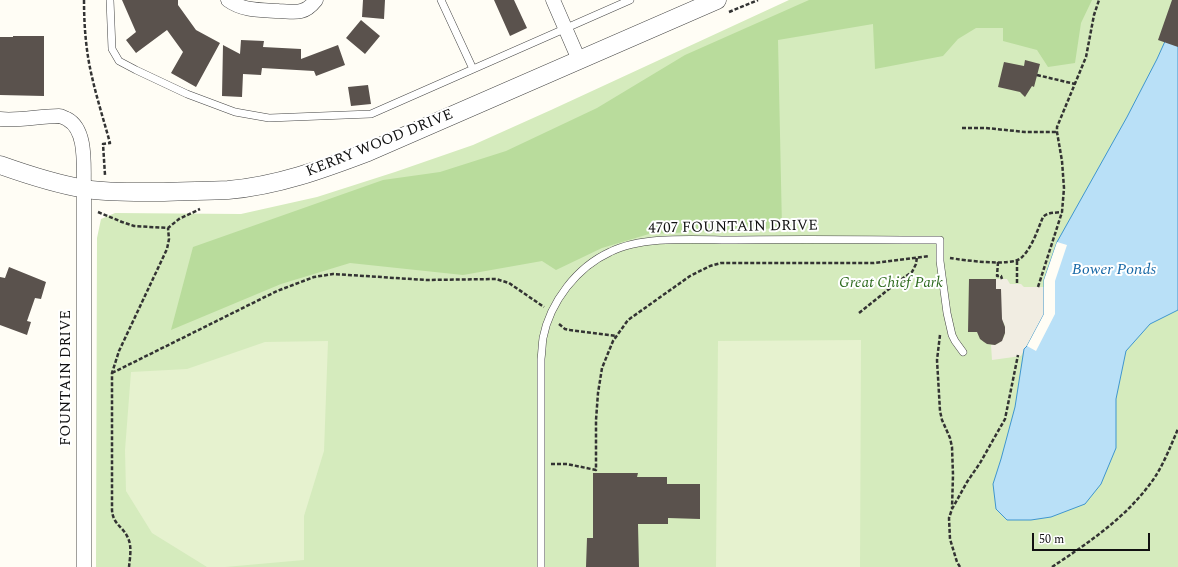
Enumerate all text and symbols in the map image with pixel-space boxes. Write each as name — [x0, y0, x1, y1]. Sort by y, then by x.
street label: KERRY WOOD DRIVE — [304, 106, 456, 182]
street label: 4707 FOUNTAIN DRIVE — [648, 218, 818, 238]
water label: Bower Ponds — [1072, 261, 1156, 281]
park label: Great Chief Park — [839, 275, 943, 293]
street label: FOUNTAIN DRIVE — [58, 310, 76, 446]
scale bar — [1034, 525, 1152, 551]
text: 50 m — [1039, 530, 1064, 549]

